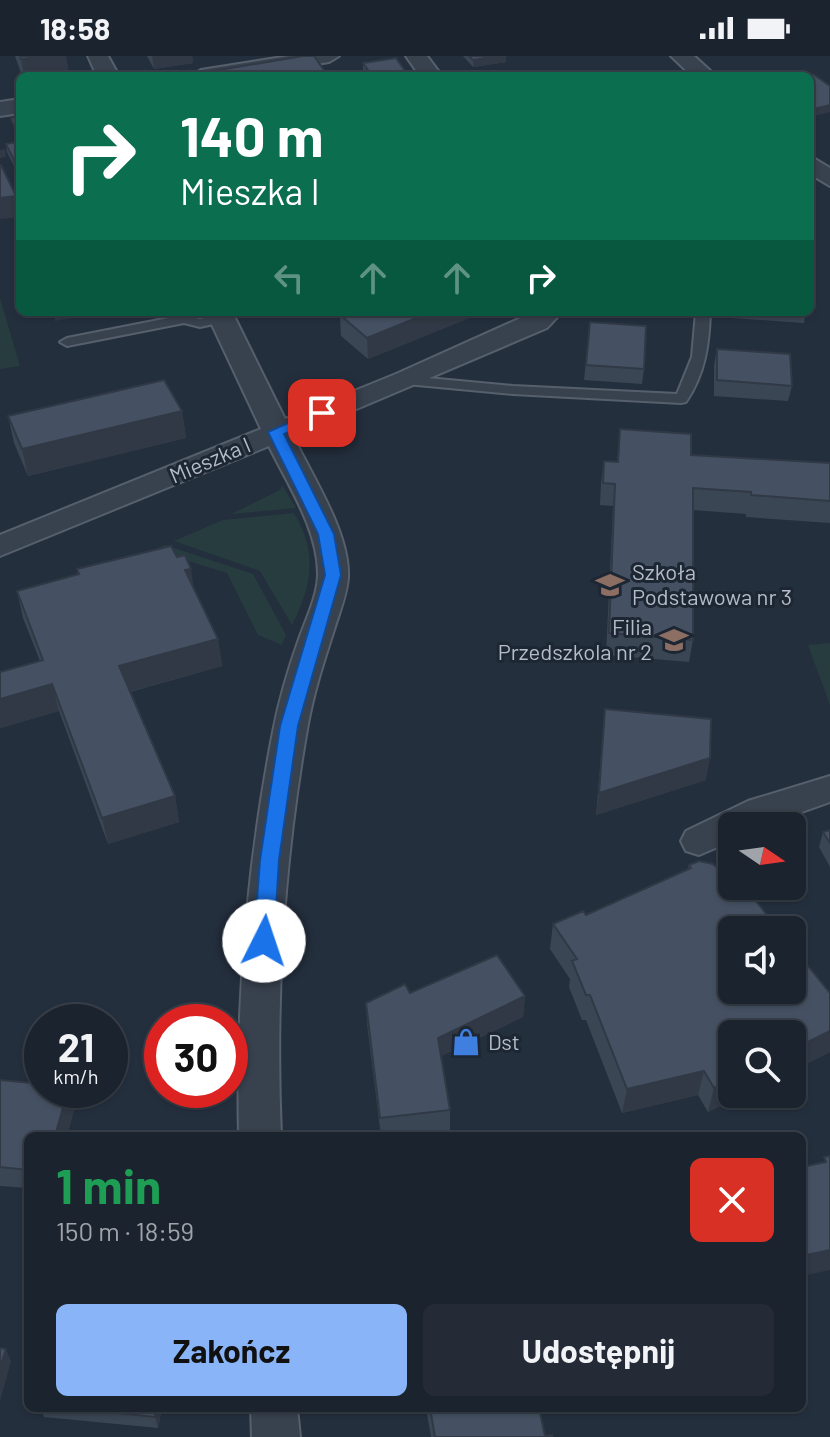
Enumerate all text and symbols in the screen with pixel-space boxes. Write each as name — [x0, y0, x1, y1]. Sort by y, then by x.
text: 18:58 — [40, 10, 110, 46]
text: 140 m — [180, 101, 324, 168]
icon: right — [48, 104, 152, 208]
text: Mieszka I — [180, 169, 320, 212]
icon: left — [267, 256, 311, 300]
icon: ahead — [351, 256, 395, 300]
icon: ahead — [435, 256, 479, 300]
icon: right — [519, 256, 563, 300]
pin — [288, 379, 356, 447]
icon: arrive — [300, 391, 344, 435]
street label: Mieszka I — [165, 430, 254, 488]
place label: Szkoła Podstawowa nr 3 — [632, 558, 792, 609]
school or university icon: Szkoła Podstawowa nr 3 — [595, 570, 625, 600]
place label: Filia Przedszkola nr 2 — [498, 613, 652, 664]
school or university icon: Filia Przedszkola nr 2 — [659, 625, 689, 655]
north arrow — [718, 812, 806, 900]
map controls — [718, 812, 806, 1108]
position arrow — [222, 899, 306, 983]
button: sound — [718, 916, 806, 1004]
speed limit sign: 30 — [144, 1004, 248, 1108]
button: search — [718, 1020, 806, 1108]
text: 21 — [58, 1022, 94, 1070]
shop icon: Dst — [451, 1027, 481, 1057]
place label: Dst — [488, 1028, 520, 1054]
text: km/h — [53, 1064, 99, 1088]
text: 1 min — [56, 1156, 161, 1214]
button: close — [690, 1158, 774, 1242]
text: 150 m · 18:59 — [56, 1215, 194, 1246]
button: Zakończ — [56, 1304, 407, 1396]
button: Udostępnij — [423, 1304, 774, 1396]

